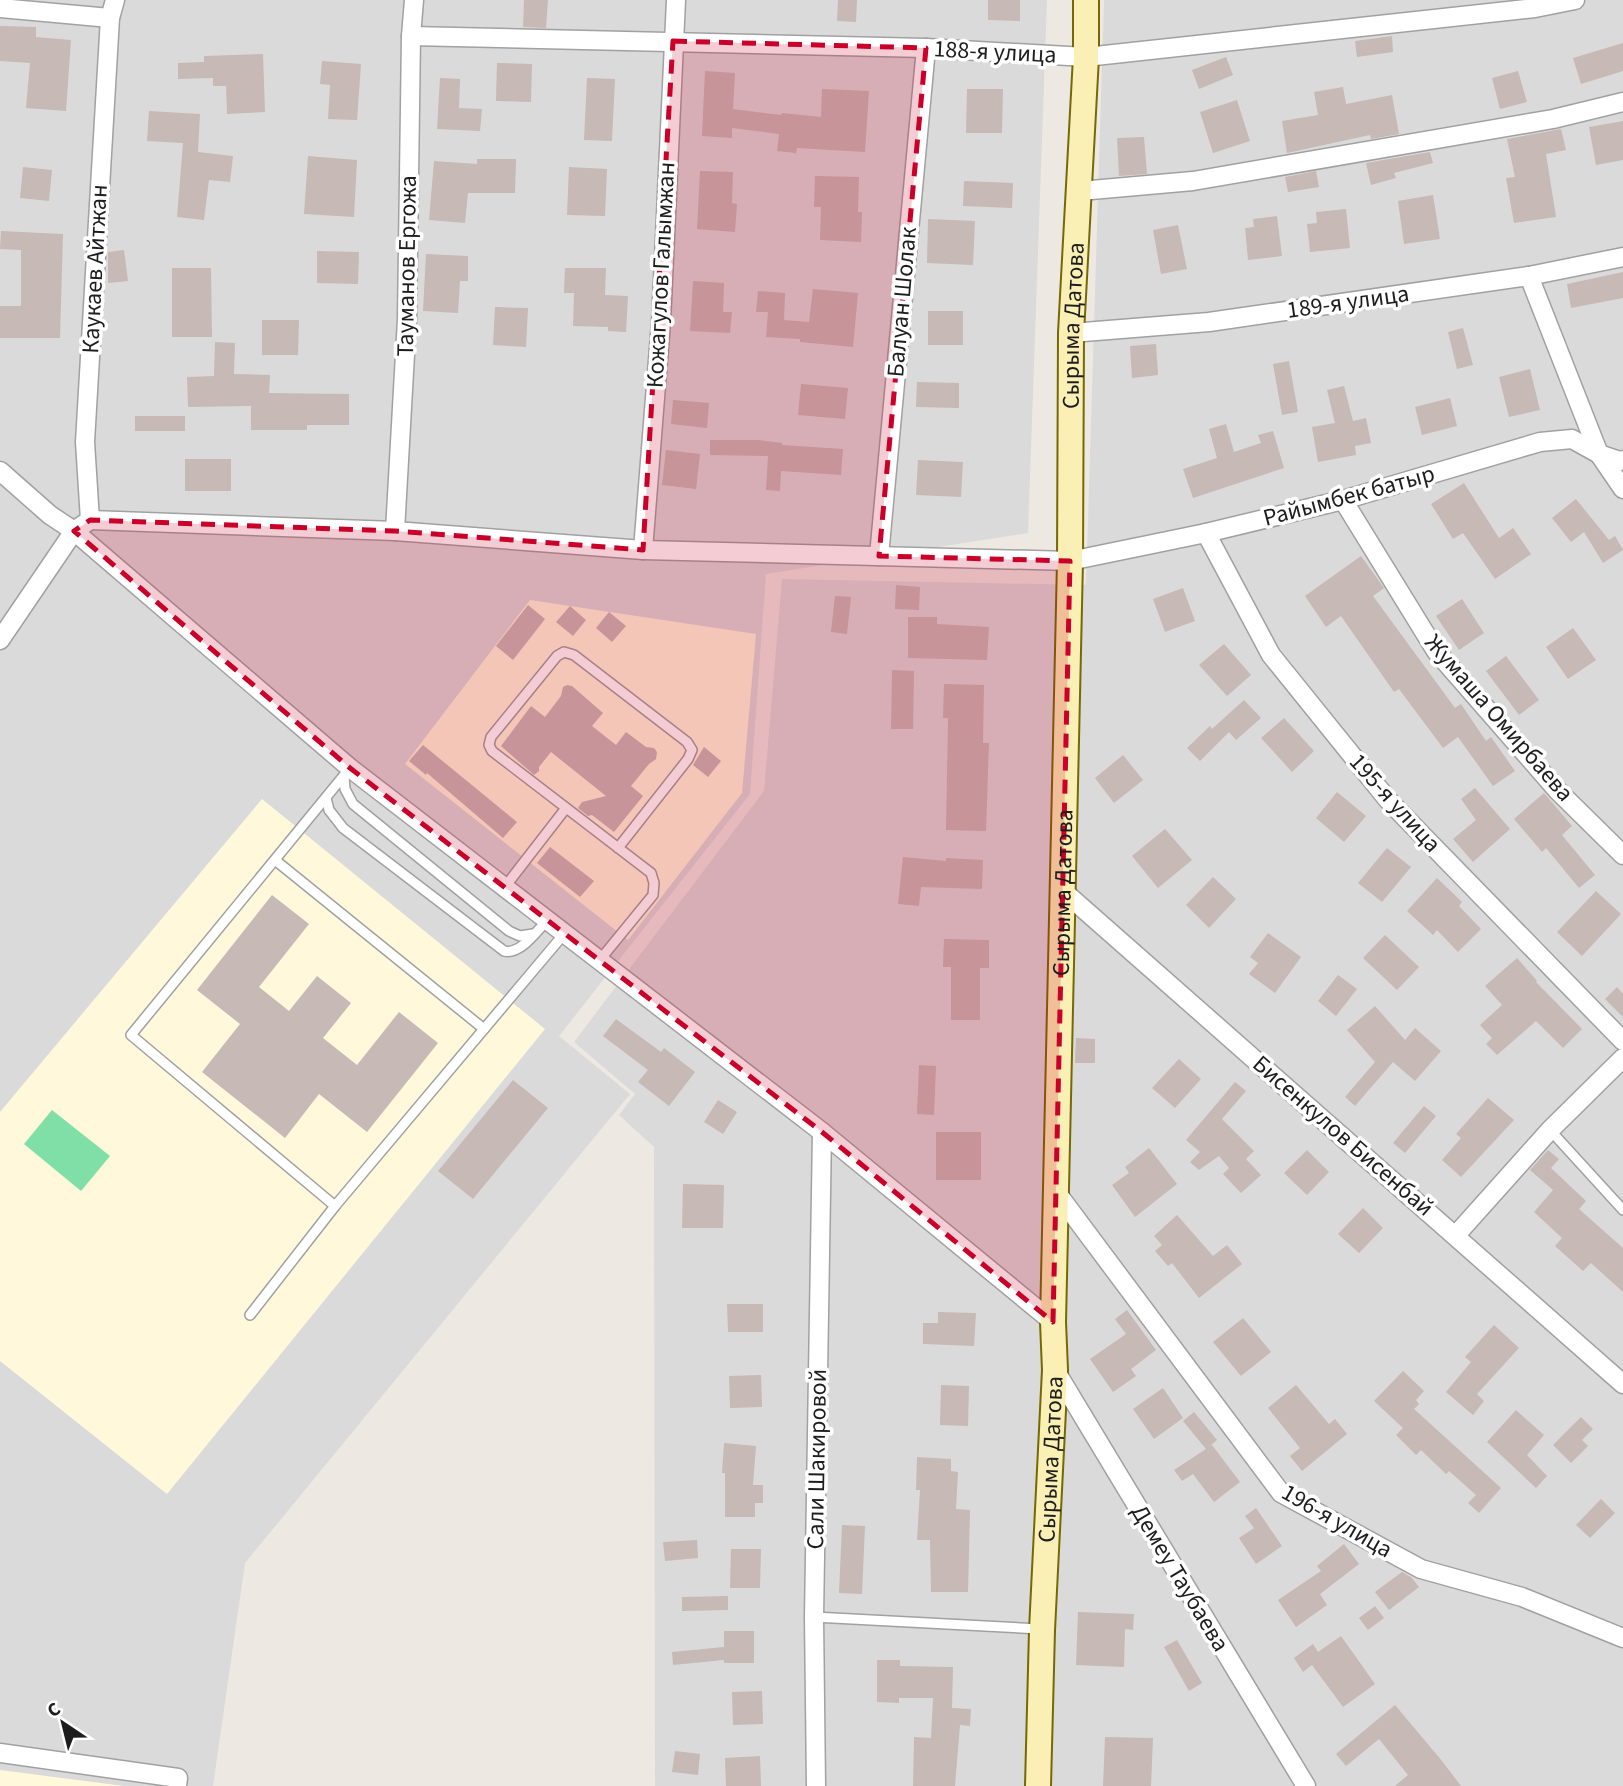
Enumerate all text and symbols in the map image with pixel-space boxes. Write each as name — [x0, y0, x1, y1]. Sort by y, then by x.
street label: 188-я улица — [933, 31, 1057, 73]
street label: Кожагулов Галымжан — [638, 161, 684, 389]
street label: Тауманов Ергожа — [388, 175, 426, 357]
street label: Каукаев Айтжан — [73, 184, 117, 354]
street label: Балуан Шолак — [878, 225, 926, 379]
street label: Сырыма Датова — [1053, 241, 1093, 409]
street label: 189-я улица — [1285, 276, 1411, 328]
street label: Райымбек батыр — [1259, 456, 1439, 536]
street label: Жумаша Омирбаева — [1416, 627, 1582, 809]
street label: 195-я улица — [1341, 746, 1449, 860]
street label: Сырыма Датова — [1043, 809, 1082, 976]
street label: Бисенкулов Бисенбай — [1245, 1047, 1441, 1225]
street label: Сали Шакировой — [798, 1368, 836, 1550]
street label: Сырыма Датова — [1029, 1375, 1072, 1543]
street label: 196-я улица — [1275, 1475, 1399, 1567]
street label: Демеу Таубаева — [1122, 1498, 1238, 1658]
north arrow — [28, 1688, 98, 1758]
text: С — [42, 1696, 66, 1725]

